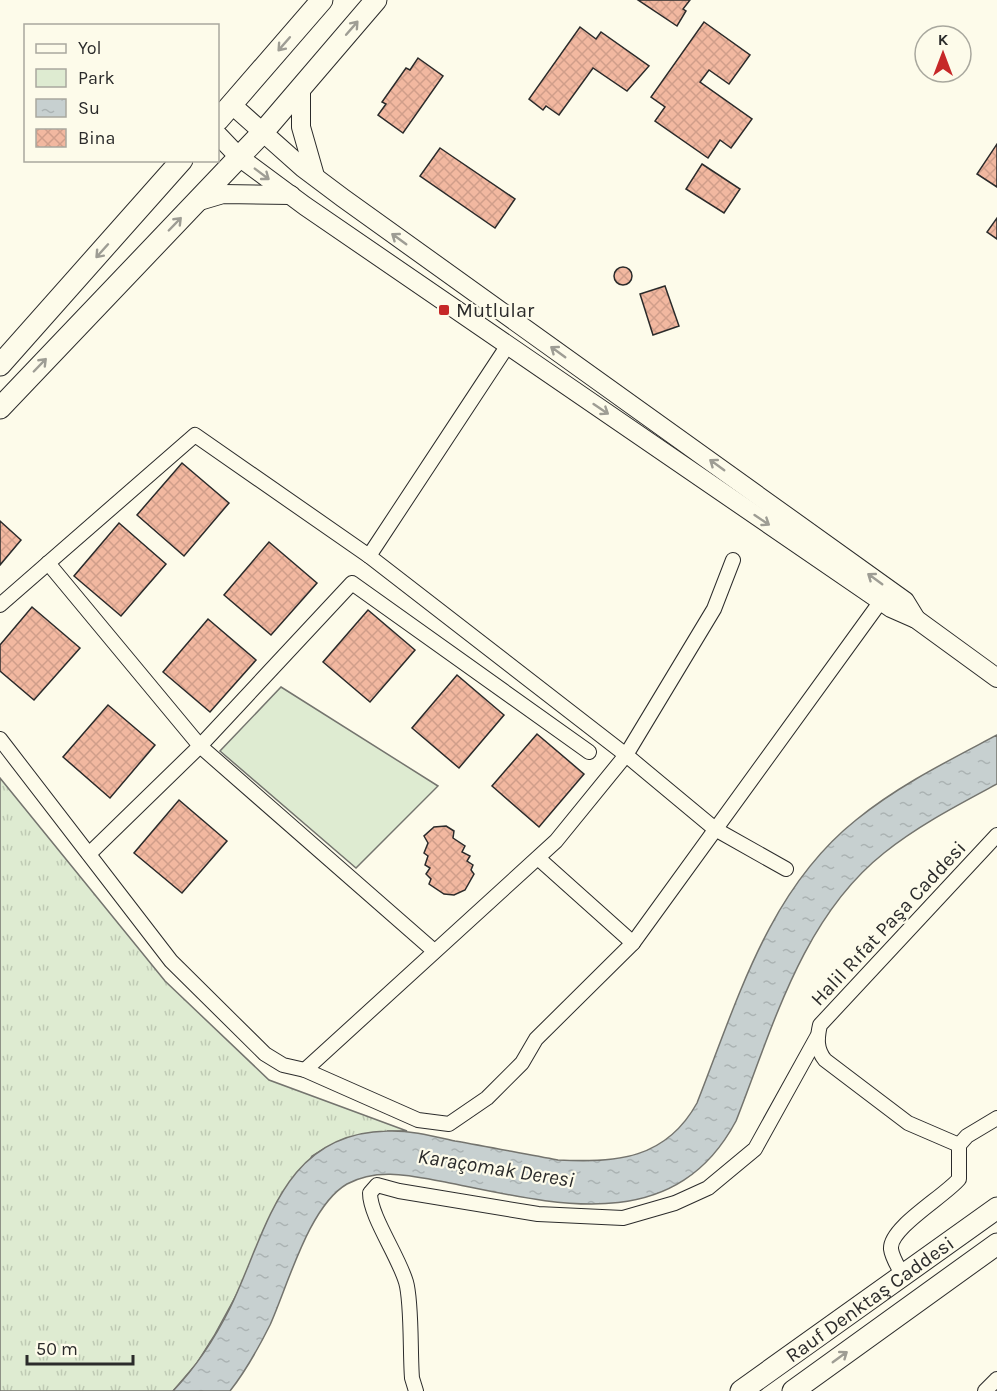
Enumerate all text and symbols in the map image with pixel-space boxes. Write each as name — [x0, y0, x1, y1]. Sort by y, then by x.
one-way arrow — [345, 21, 359, 36]
legend — [24, 24, 219, 162]
north arrow — [913, 24, 973, 84]
text: K — [938, 30, 949, 49]
one-way arrow — [277, 36, 290, 52]
text: Yol — [78, 37, 102, 59]
text: Park — [78, 67, 115, 89]
text: Su — [78, 97, 100, 119]
text: Bina — [78, 127, 115, 149]
one-way arrow — [253, 167, 269, 180]
one-way arrow — [168, 217, 182, 232]
one-way arrow — [392, 233, 408, 245]
one-way arrow — [95, 243, 109, 258]
place label: Mutlular — [456, 299, 535, 322]
marker: Mutlular — [437, 303, 451, 317]
one-way arrow — [551, 346, 567, 358]
one-way arrow — [33, 358, 48, 373]
one-way arrow — [592, 403, 609, 415]
one-way arrow — [709, 459, 725, 471]
one-way arrow — [753, 513, 770, 526]
one-way arrow — [868, 573, 884, 585]
street label: Halil Rıfat Paşa Caddesi — [806, 836, 971, 1010]
water label: Karaçomak Deresi — [416, 1144, 576, 1192]
street label: Rauf Denktaş Caddesi — [781, 1232, 958, 1367]
scale bar — [27, 1328, 134, 1366]
text: 50 m — [36, 1338, 78, 1360]
one-way arrow — [832, 1351, 848, 1363]

